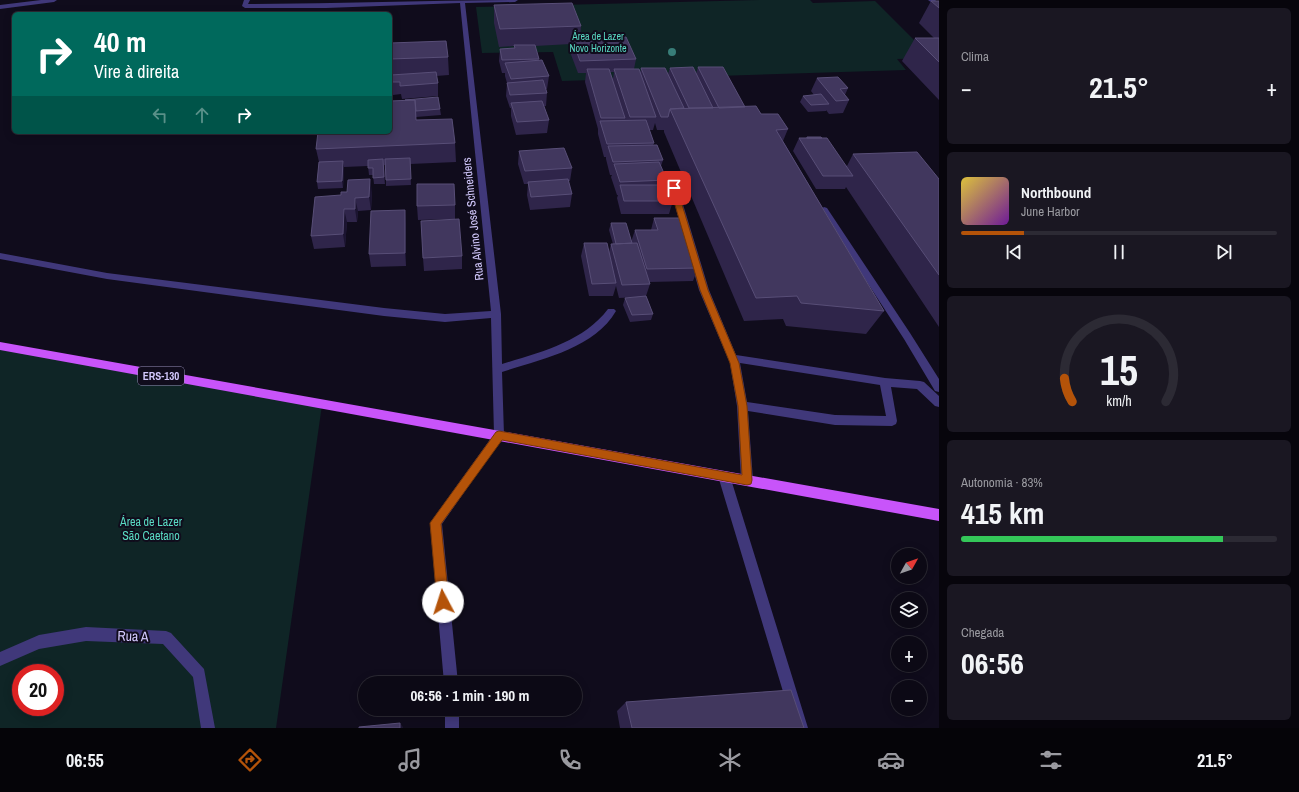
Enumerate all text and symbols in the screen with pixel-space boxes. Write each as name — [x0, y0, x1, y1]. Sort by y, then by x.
text: 40 m — [94, 23, 146, 61]
icon: right — [28, 28, 80, 80]
park label: Área de Lazer Novo Horizonte — [570, 30, 627, 55]
text: Clima — [961, 48, 989, 65]
text: Vire à direita — [94, 59, 179, 84]
text: 21.5° — [1089, 67, 1149, 107]
text: − — [961, 73, 972, 103]
text: + — [1266, 73, 1277, 103]
icon: left — [149, 104, 171, 126]
icon: ahead — [191, 104, 213, 126]
icon: right — [233, 104, 255, 126]
street label: Rua Alvino José Schneiders — [459, 157, 487, 281]
pin — [657, 171, 691, 205]
icon: arrive — [663, 177, 685, 199]
text: Northbound — [1021, 182, 1091, 203]
text: June Harbor — [1021, 203, 1080, 220]
icon: previous — [1003, 241, 1025, 263]
icon: pause — [1108, 241, 1130, 263]
icon: next — [1213, 241, 1235, 263]
text: 15 — [1100, 342, 1138, 398]
road number: ERS-130 — [138, 367, 184, 385]
text: km/h — [1106, 391, 1132, 410]
text: Autonomia · 83% — [961, 474, 1043, 491]
text: 415 km — [961, 493, 1044, 533]
park label: Área de Lazer São Caetano — [119, 514, 183, 544]
north arrow — [891, 548, 927, 584]
map controls — [891, 548, 927, 716]
position arrow — [422, 581, 464, 623]
button: layers — [891, 592, 927, 628]
text: Chegada — [961, 624, 1004, 641]
street label: Rua A — [117, 626, 149, 646]
button: + — [891, 636, 927, 672]
text: 06:56 — [961, 643, 1024, 683]
speed limit sign: 20 — [12, 664, 64, 716]
button: − — [891, 680, 927, 716]
text: 06:56 · 1 min · 190 m — [411, 685, 529, 706]
icon: directions — [236, 746, 264, 774]
icon: music — [396, 746, 424, 774]
icon: phone — [556, 746, 584, 774]
icon: climate — [716, 746, 744, 774]
icon: car — [877, 746, 905, 774]
icon: filters — [1037, 746, 1065, 774]
text: 06:55 — [66, 748, 104, 773]
text: 21.5° — [1197, 748, 1233, 773]

